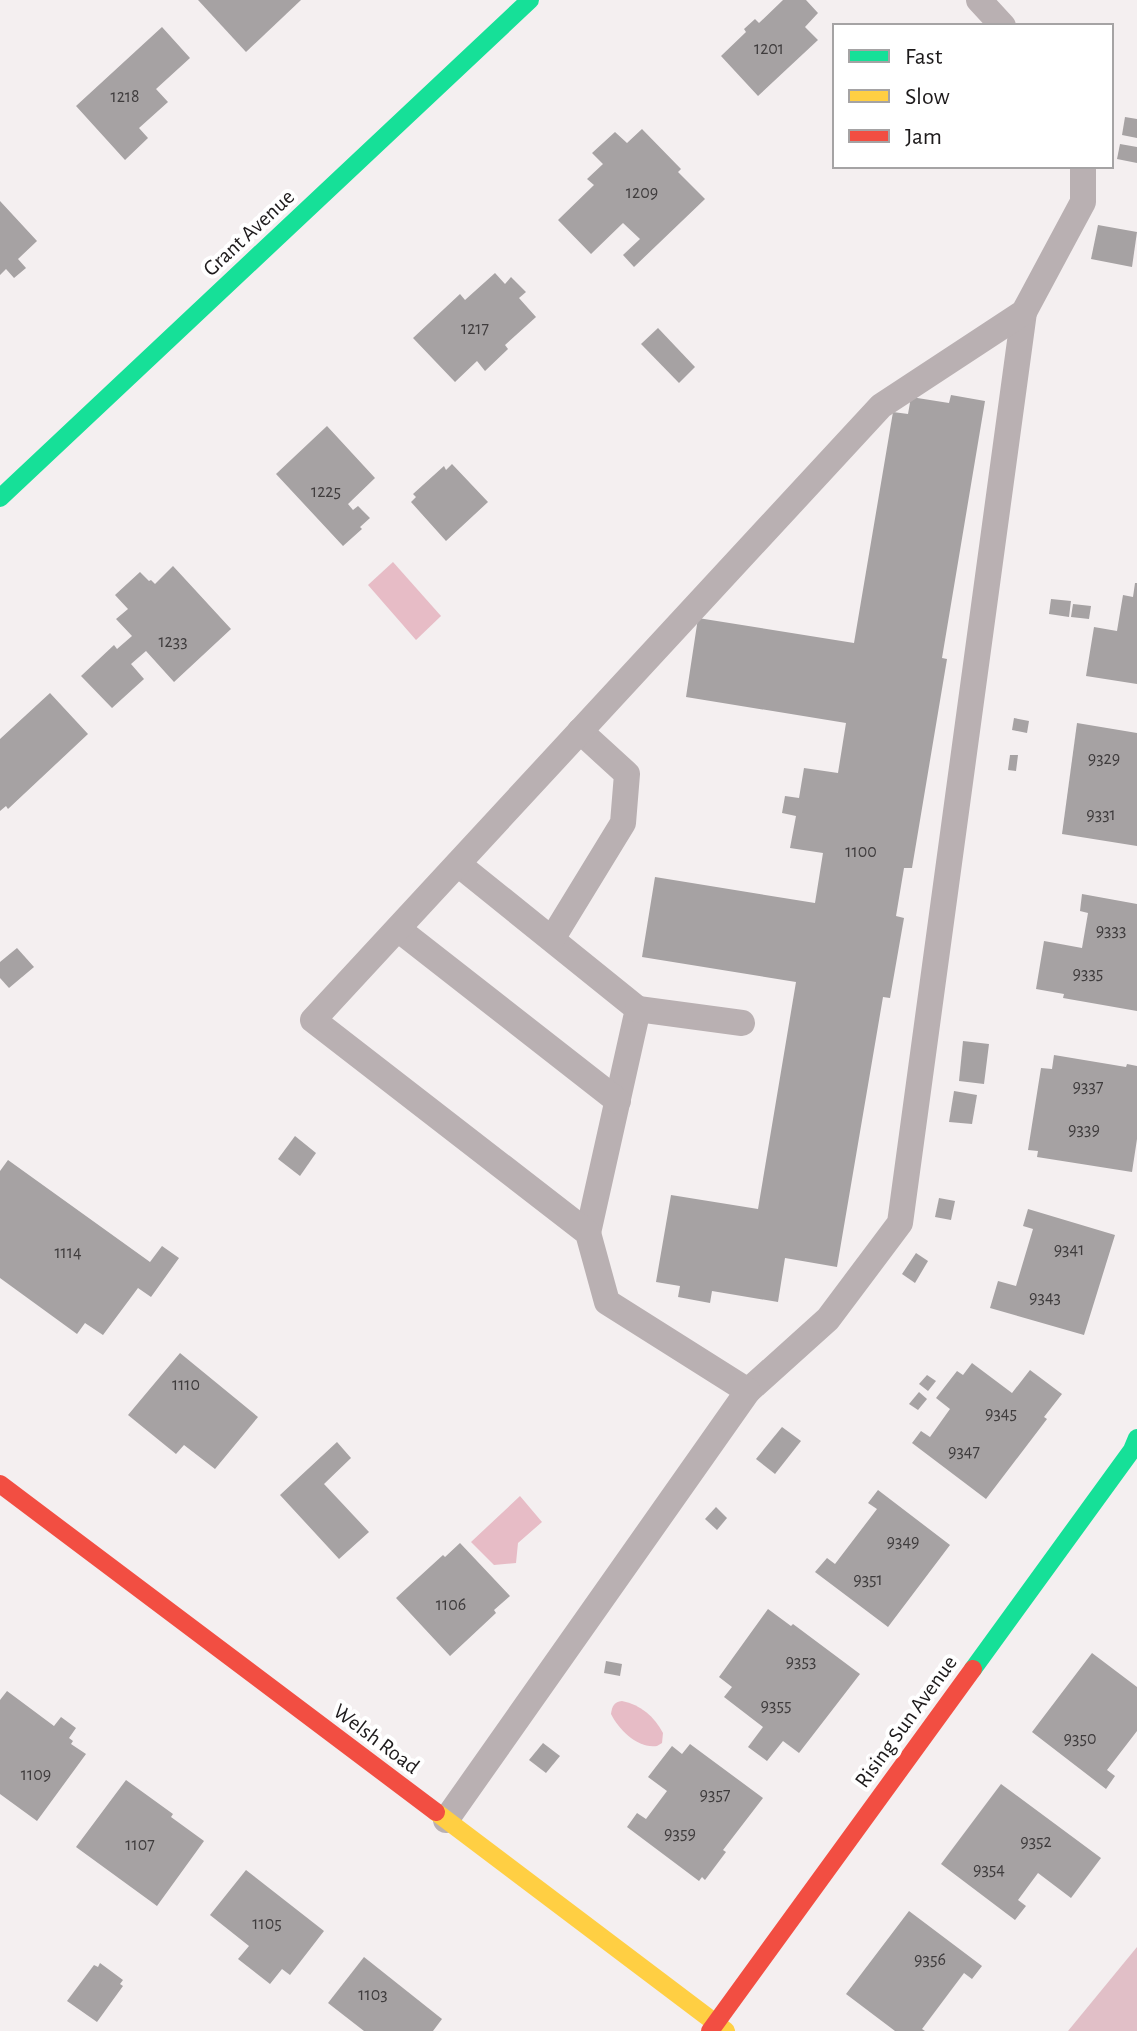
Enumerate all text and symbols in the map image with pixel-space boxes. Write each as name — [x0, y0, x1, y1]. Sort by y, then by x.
legend — [833, 24, 1113, 168]
house number: 1201 — [754, 40, 784, 58]
text: Fast — [905, 45, 943, 69]
text: Slow — [905, 85, 950, 109]
house number: 1218 — [110, 88, 140, 106]
text: Jam — [905, 125, 942, 149]
house number: 1209 — [626, 184, 658, 202]
street label: Grant Avenue — [199, 185, 299, 280]
house number: 1217 — [461, 320, 489, 338]
house number: 1225 — [311, 483, 341, 501]
house number: 1233 — [158, 633, 188, 651]
house number: 9329 — [1088, 750, 1120, 768]
house number: 9331 — [1086, 806, 1116, 824]
house number: 1100 — [845, 843, 877, 861]
house number: 9333 — [1096, 922, 1126, 940]
house number: 9335 — [1073, 965, 1103, 983]
house number: 9337 — [1073, 1078, 1103, 1096]
house number: 9339 — [1068, 1121, 1100, 1139]
house number: 9341 — [1054, 1241, 1084, 1259]
house number: 1114 — [54, 1244, 82, 1262]
house number: 9343 — [1029, 1289, 1061, 1307]
house number: 1110 — [172, 1376, 200, 1394]
house number: 9345 — [985, 1405, 1017, 1423]
house number: 9347 — [948, 1443, 980, 1461]
house number: 9349 — [887, 1533, 920, 1551]
house number: 9351 — [853, 1571, 883, 1589]
house number: 1106 — [436, 1596, 466, 1614]
street label: Rising Sun Avenue — [851, 1652, 961, 1792]
house number: 9353 — [786, 1653, 816, 1671]
house number: 9355 — [761, 1697, 791, 1715]
street label: Welsh Road — [329, 1700, 423, 1778]
house number: 9350 — [1064, 1730, 1096, 1748]
house number: 1109 — [21, 1766, 51, 1784]
house number: 9357 — [700, 1786, 730, 1804]
house number: 9359 — [664, 1825, 696, 1843]
house number: 9352 — [1020, 1833, 1052, 1851]
house number: 1107 — [125, 1836, 155, 1854]
house number: 9354 — [973, 1861, 1005, 1879]
house number: 1105 — [252, 1915, 282, 1933]
house number: 9356 — [914, 1951, 946, 1969]
house number: 1103 — [358, 1986, 388, 2004]

